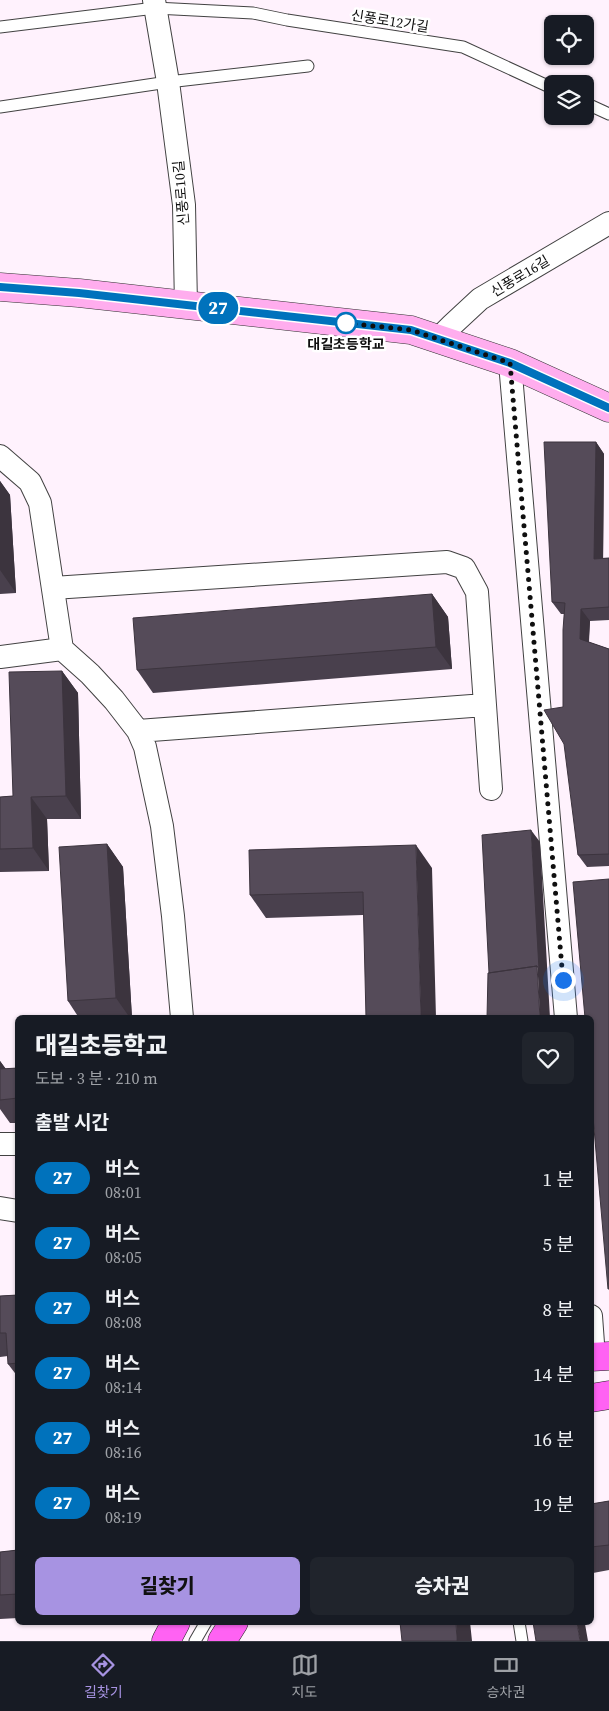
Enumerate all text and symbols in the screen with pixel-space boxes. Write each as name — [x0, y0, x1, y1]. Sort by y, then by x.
street label: 신풍로12가길 — [350, 5, 430, 37]
map controls — [544, 15, 594, 125]
button: locate — [544, 15, 594, 65]
button: layers — [544, 75, 594, 125]
street label: 신풍로10길 — [168, 159, 194, 227]
street label: 신풍로16길 — [487, 251, 553, 301]
line badge: 27 — [196, 292, 240, 324]
text: 27 — [208, 295, 228, 320]
marker: 대길초등학교 — [335, 312, 357, 334]
place label: 대길초등학교 — [307, 334, 385, 354]
your location — [551, 968, 576, 993]
text: 대길초등학교 — [35, 1029, 167, 1062]
button: heart — [522, 1032, 574, 1084]
text: 도보 · 3 분 · 210 m — [35, 1067, 158, 1089]
text: 출발 시간 — [35, 1109, 109, 1135]
text: 버스 — [105, 1155, 140, 1181]
text: 27 — [53, 1165, 72, 1190]
text: 1 분 — [543, 1166, 574, 1192]
text: 08:01 — [105, 1181, 142, 1203]
text: 버스 — [105, 1220, 140, 1246]
text: 27 — [53, 1230, 72, 1255]
text: 5 분 — [543, 1231, 574, 1257]
text: 08:05 — [105, 1246, 142, 1268]
text: 버스 — [105, 1285, 140, 1311]
text: 27 — [53, 1295, 72, 1320]
text: 8 분 — [543, 1296, 574, 1322]
text: 08:08 — [105, 1311, 142, 1333]
text: 버스 — [105, 1350, 140, 1376]
text: 27 — [53, 1360, 72, 1385]
text: 14 분 — [533, 1361, 574, 1387]
text: 08:14 — [105, 1376, 142, 1398]
text: 버스 — [105, 1415, 140, 1441]
text: 27 — [53, 1425, 72, 1450]
text: 16 분 — [533, 1426, 574, 1452]
text: 08:16 — [105, 1441, 142, 1463]
text: 버스 — [105, 1480, 140, 1506]
text: 27 — [53, 1490, 72, 1515]
text: 19 분 — [533, 1491, 574, 1517]
text: 08:19 — [105, 1506, 142, 1528]
button: 길찾기 — [35, 1557, 300, 1615]
button: 승차권 — [310, 1557, 574, 1615]
tab: 길찾기 — [84, 1651, 123, 1702]
tab: 지도 — [291, 1651, 319, 1702]
tab: 승차권 — [486, 1651, 525, 1702]

